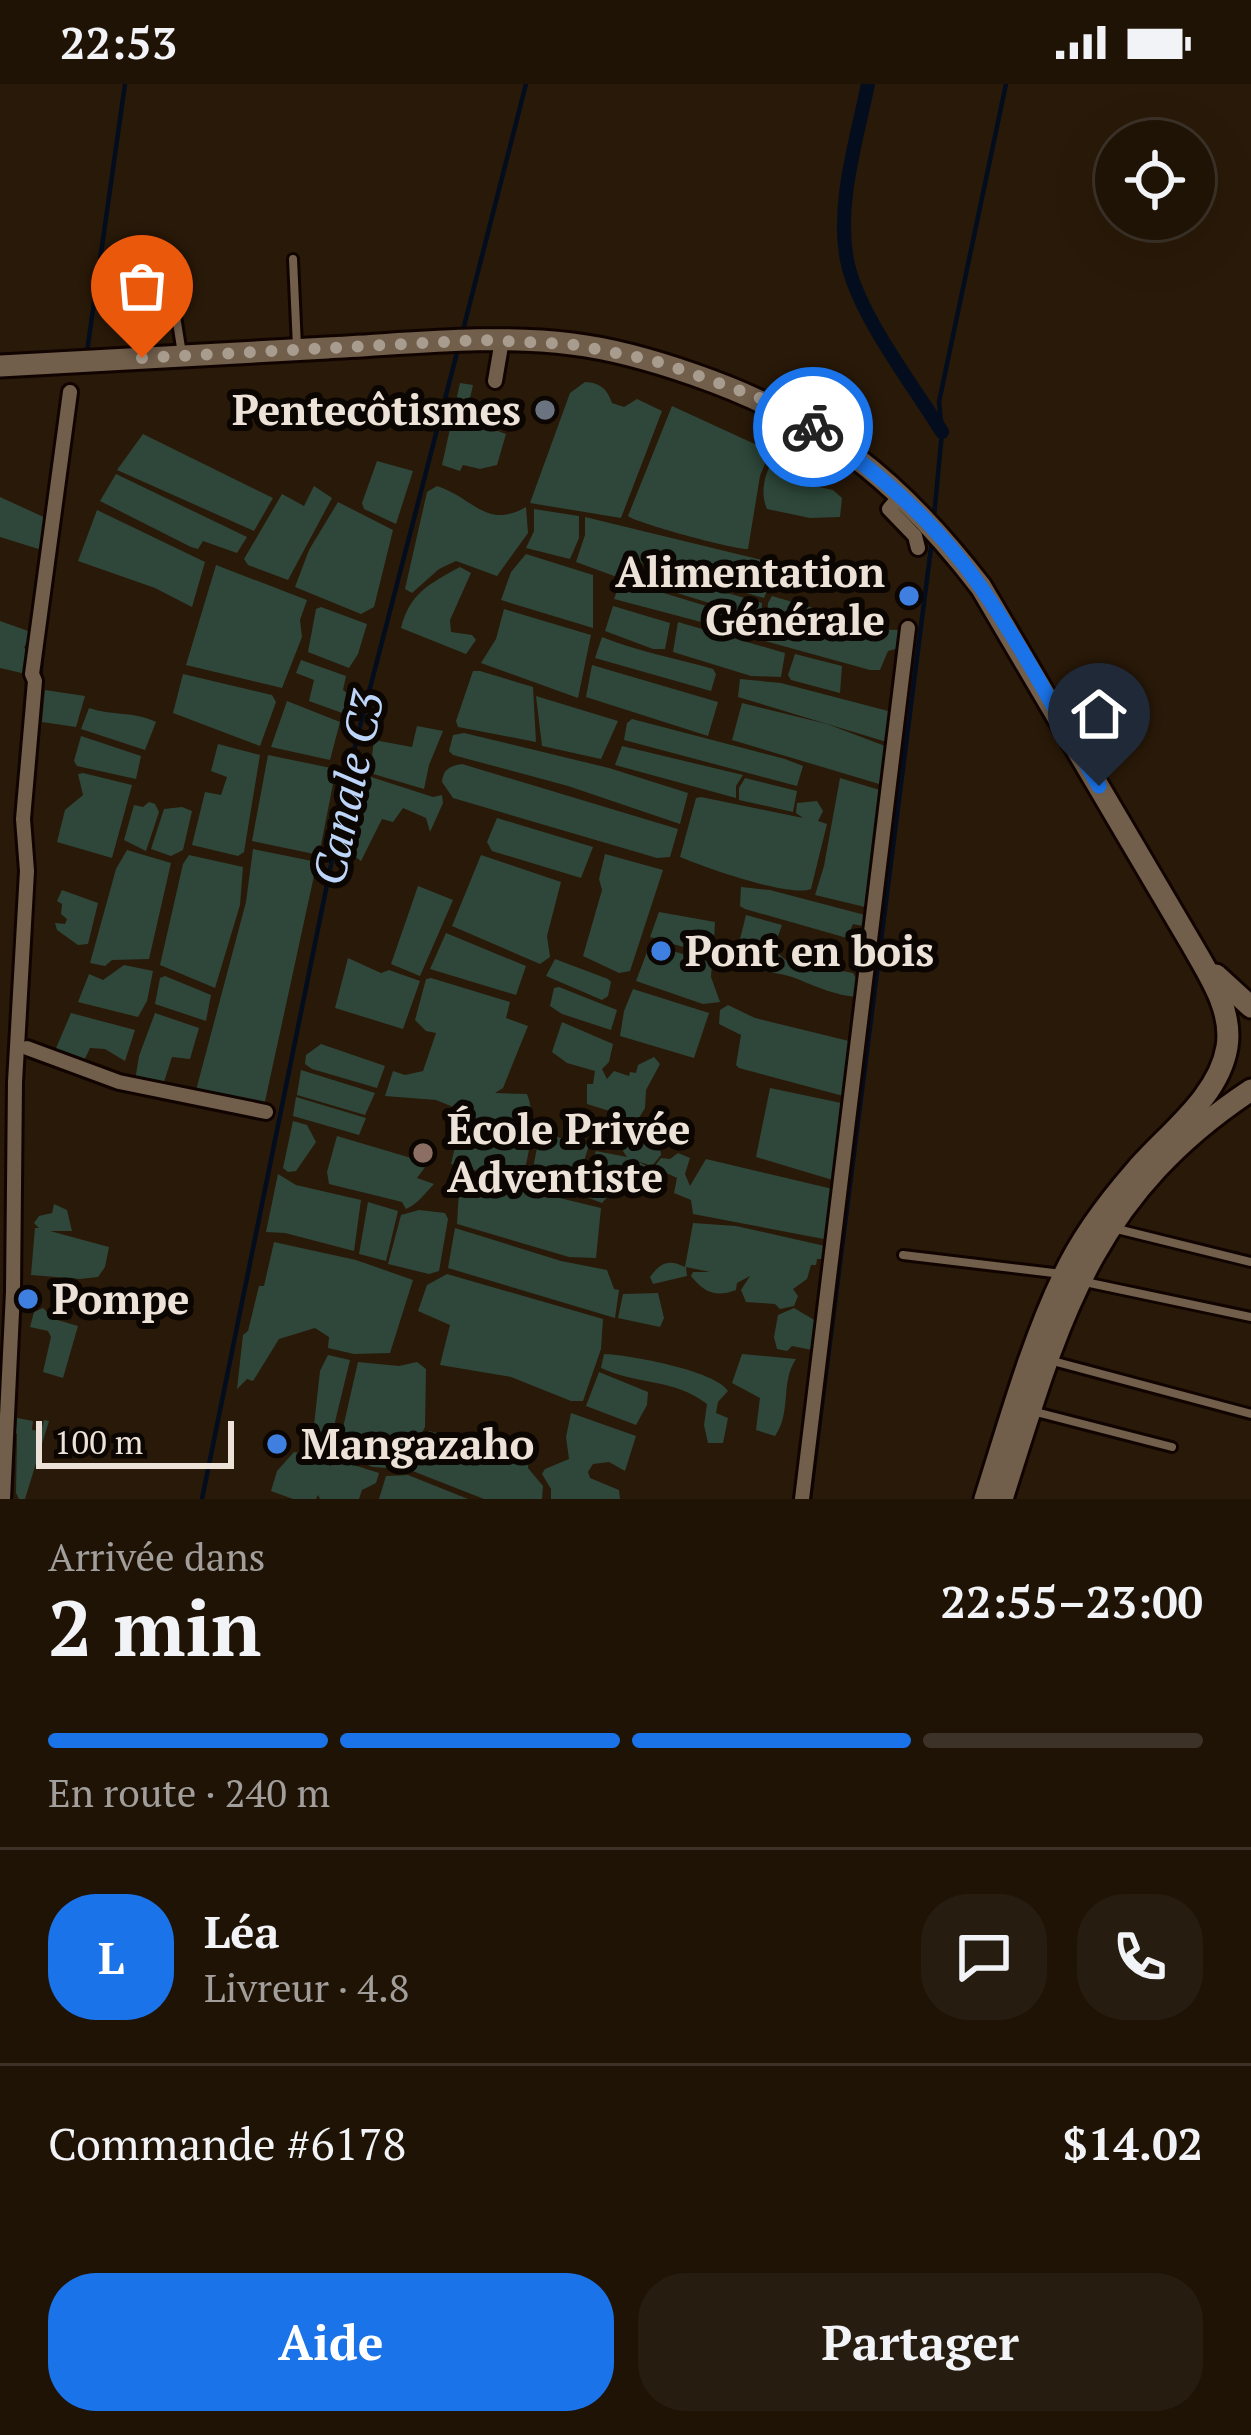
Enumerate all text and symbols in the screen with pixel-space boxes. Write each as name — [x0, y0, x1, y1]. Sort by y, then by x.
text: 22:53 — [60, 12, 177, 72]
map controls — [1095, 120, 1215, 240]
button: locate — [1095, 120, 1215, 240]
pin — [91, 235, 193, 358]
icon: bag — [109, 253, 175, 319]
courier — [753, 367, 873, 487]
place label: Pentecôtismes — [232, 381, 521, 437]
icon: bike — [780, 394, 846, 460]
marker: Pentecôtismes — [532, 397, 558, 423]
place label: Alimentation Générale — [615, 543, 885, 647]
marker: Alimentation Générale — [896, 583, 922, 609]
pin — [1048, 663, 1150, 786]
icon: home — [1066, 681, 1132, 747]
water label: Canale C3 — [297, 684, 397, 890]
place label: Pont en bois — [685, 922, 934, 978]
marker: Pont en bois — [648, 938, 674, 964]
place label: École Privée Adventiste — [447, 1100, 691, 1204]
marker: École Privée Adventiste — [410, 1140, 436, 1166]
place label: Pompe — [52, 1270, 190, 1326]
marker: Pompe — [15, 1286, 41, 1312]
scale bar — [36, 1415, 234, 1468]
place label: Mangazaho — [301, 1415, 534, 1471]
text: 100 m — [54, 1420, 143, 1463]
marker: Mangazaho — [264, 1431, 290, 1457]
text: Arrivée dans — [48, 1530, 266, 1582]
text: 22:55–23:00 — [941, 1571, 1203, 1631]
text: 2 min — [48, 1575, 261, 1678]
text: En route · 240 m — [48, 1766, 330, 1818]
button: chat — [921, 1894, 1047, 2020]
button: phone — [1077, 1894, 1203, 2020]
text: Léa — [204, 1901, 279, 1961]
text: L — [98, 1927, 124, 1987]
text: Livreur · 4.8 — [204, 1961, 410, 2013]
text: Commande #6178 — [48, 2113, 406, 2173]
text: $14.02 — [1063, 2113, 1203, 2173]
button: Aide — [48, 2273, 614, 2411]
button: Partager — [638, 2273, 1203, 2411]

